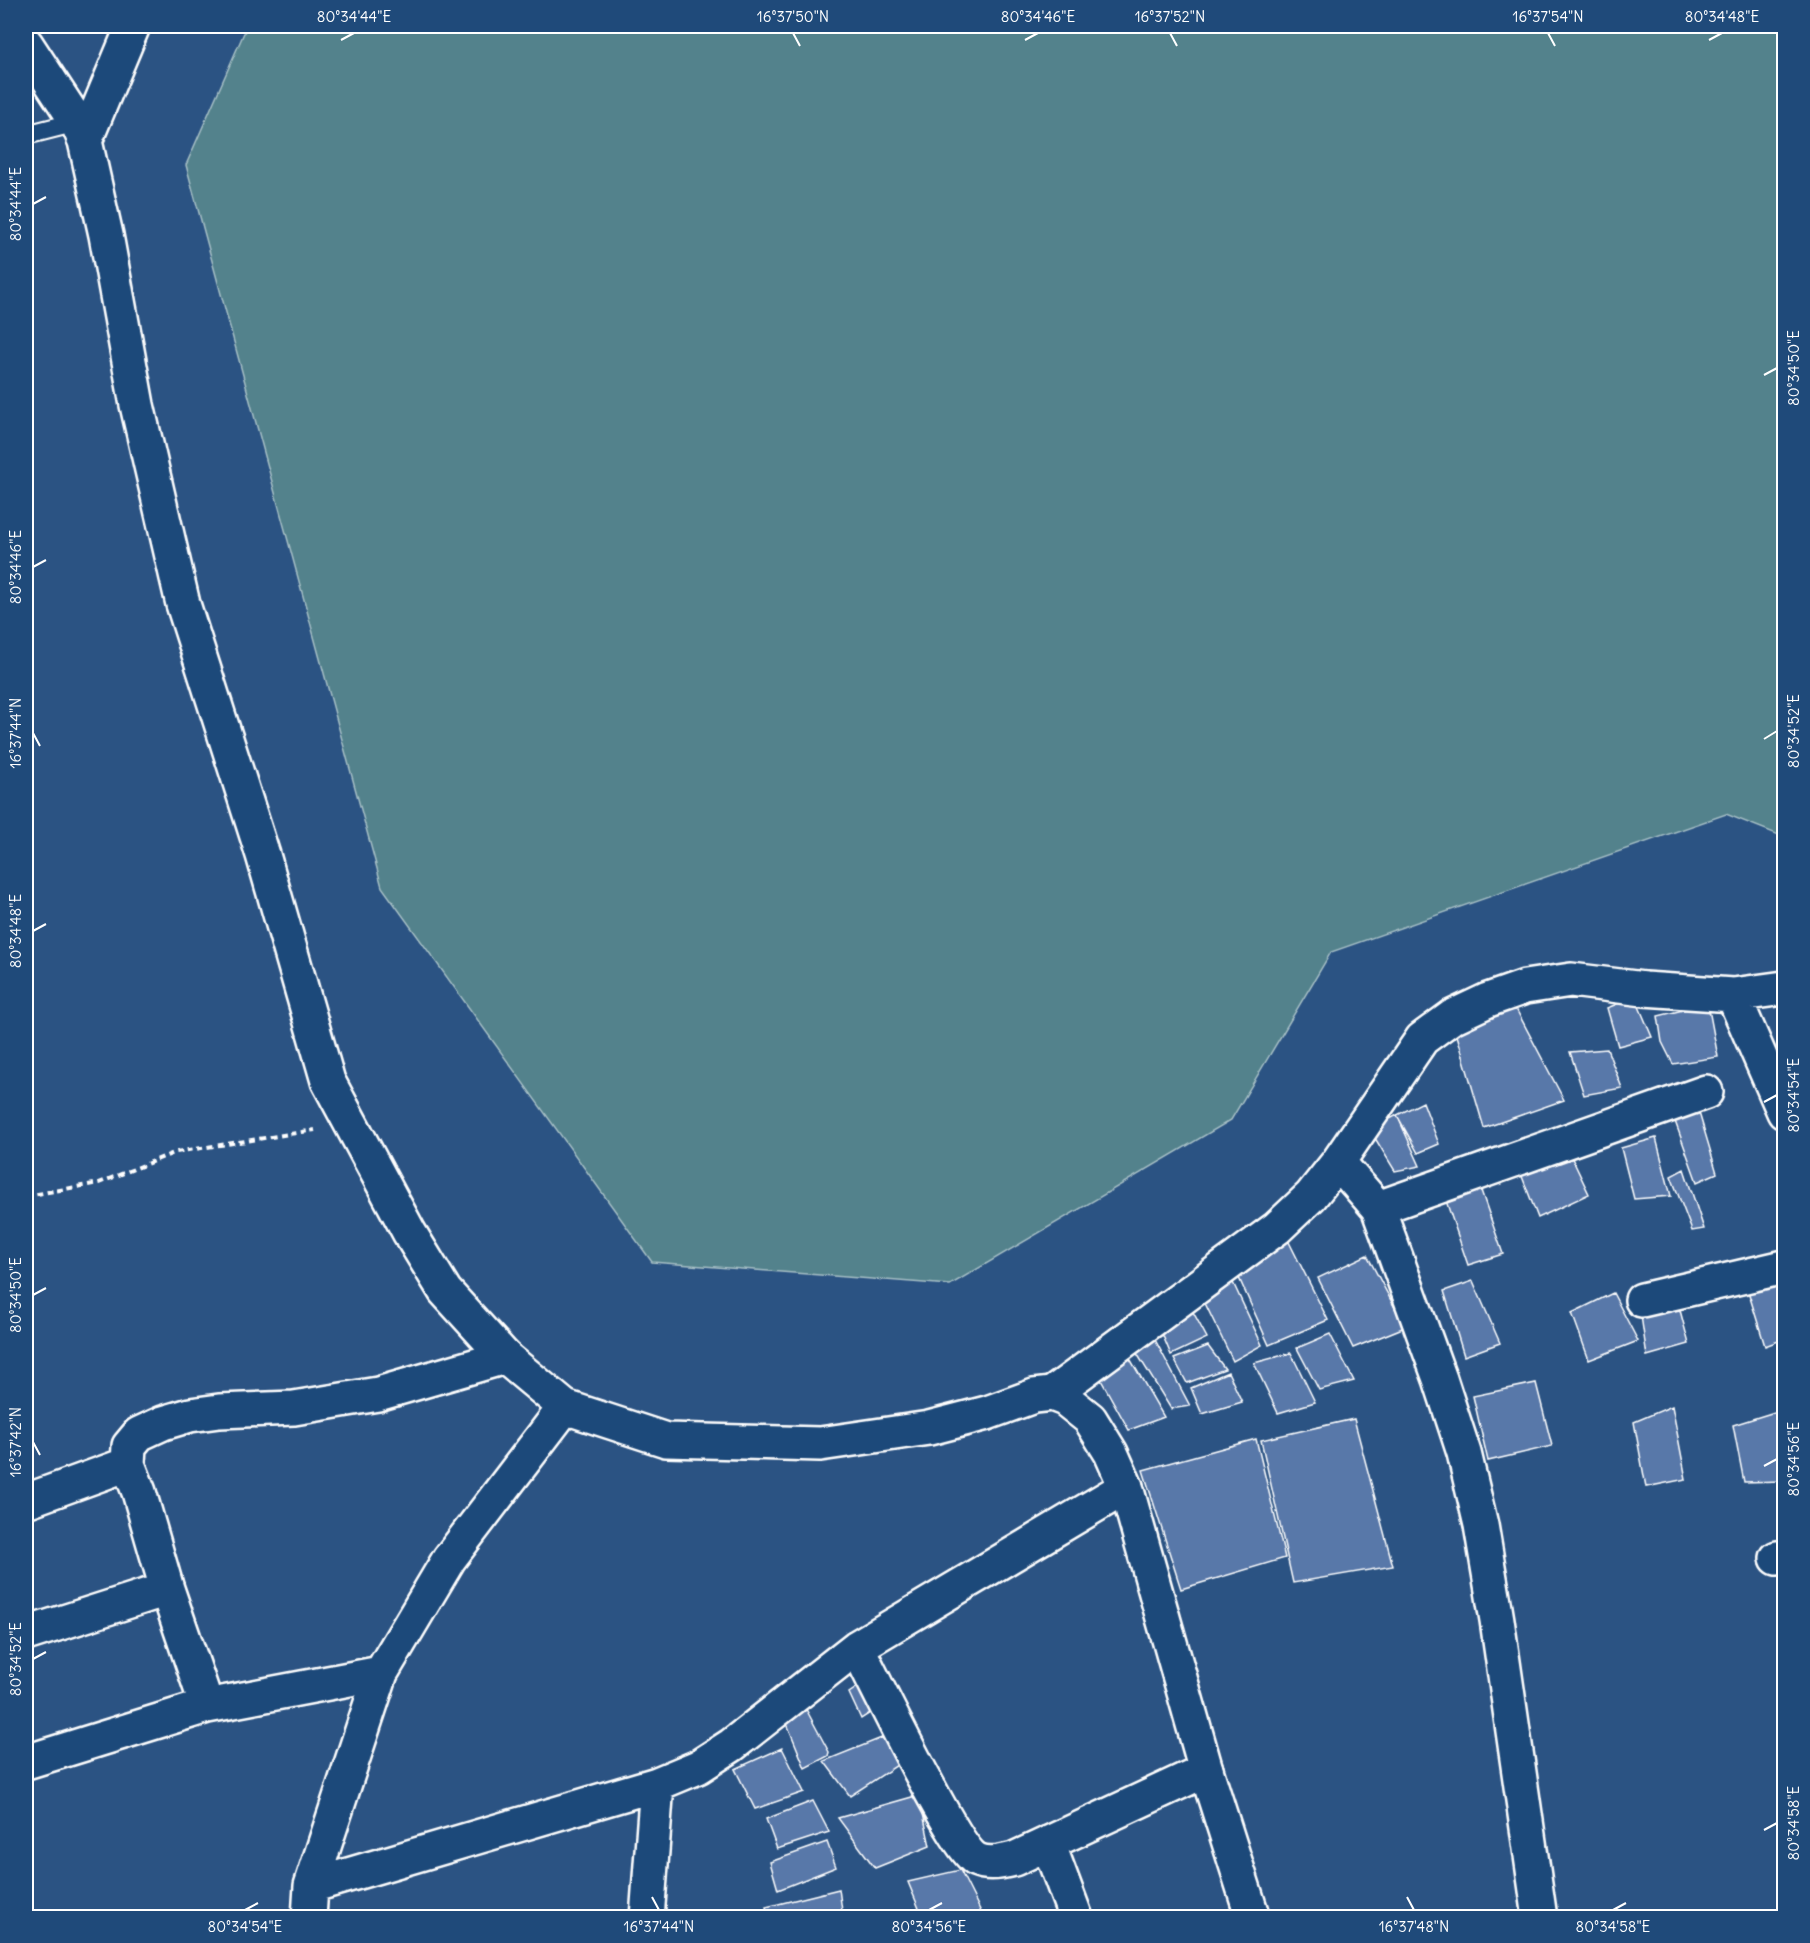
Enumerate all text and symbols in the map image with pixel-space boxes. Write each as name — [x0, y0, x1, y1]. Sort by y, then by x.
text: 80°34'44"E — [317, 7, 391, 26]
text: 16°37'50"N — [757, 7, 829, 26]
text: 80°34'46"E — [1001, 7, 1075, 26]
text: 16°37'52"N — [1135, 7, 1205, 26]
text: 16°37'54"N — [1512, 7, 1584, 26]
text: 80°34'48"E — [1685, 7, 1759, 26]
text: 80°34'44"E — [6, 167, 25, 241]
text: 80°34'50"E — [1784, 330, 1803, 406]
text: 80°34'46"E — [6, 530, 25, 604]
text: 80°34'52"E — [1784, 694, 1803, 768]
text: 16°37'44"N — [6, 698, 25, 768]
text: 80°34'48"E — [6, 894, 25, 968]
text: 80°34'54"E — [1784, 1057, 1803, 1132]
text: 80°34'50"E — [6, 1257, 25, 1333]
text: 16°37'42"N — [6, 1407, 25, 1477]
text: 80°34'56"E — [1784, 1421, 1803, 1496]
text: 80°34'52"E — [6, 1622, 25, 1696]
text: 80°34'58"E — [1784, 1785, 1803, 1860]
text: 80°34'54"E — [208, 1917, 283, 1936]
text: 16°37'44"N — [624, 1917, 694, 1936]
text: 80°34'56"E — [892, 1917, 967, 1936]
text: 16°37'48"N — [1379, 1917, 1449, 1936]
text: 80°34'58"E — [1576, 1917, 1651, 1936]

